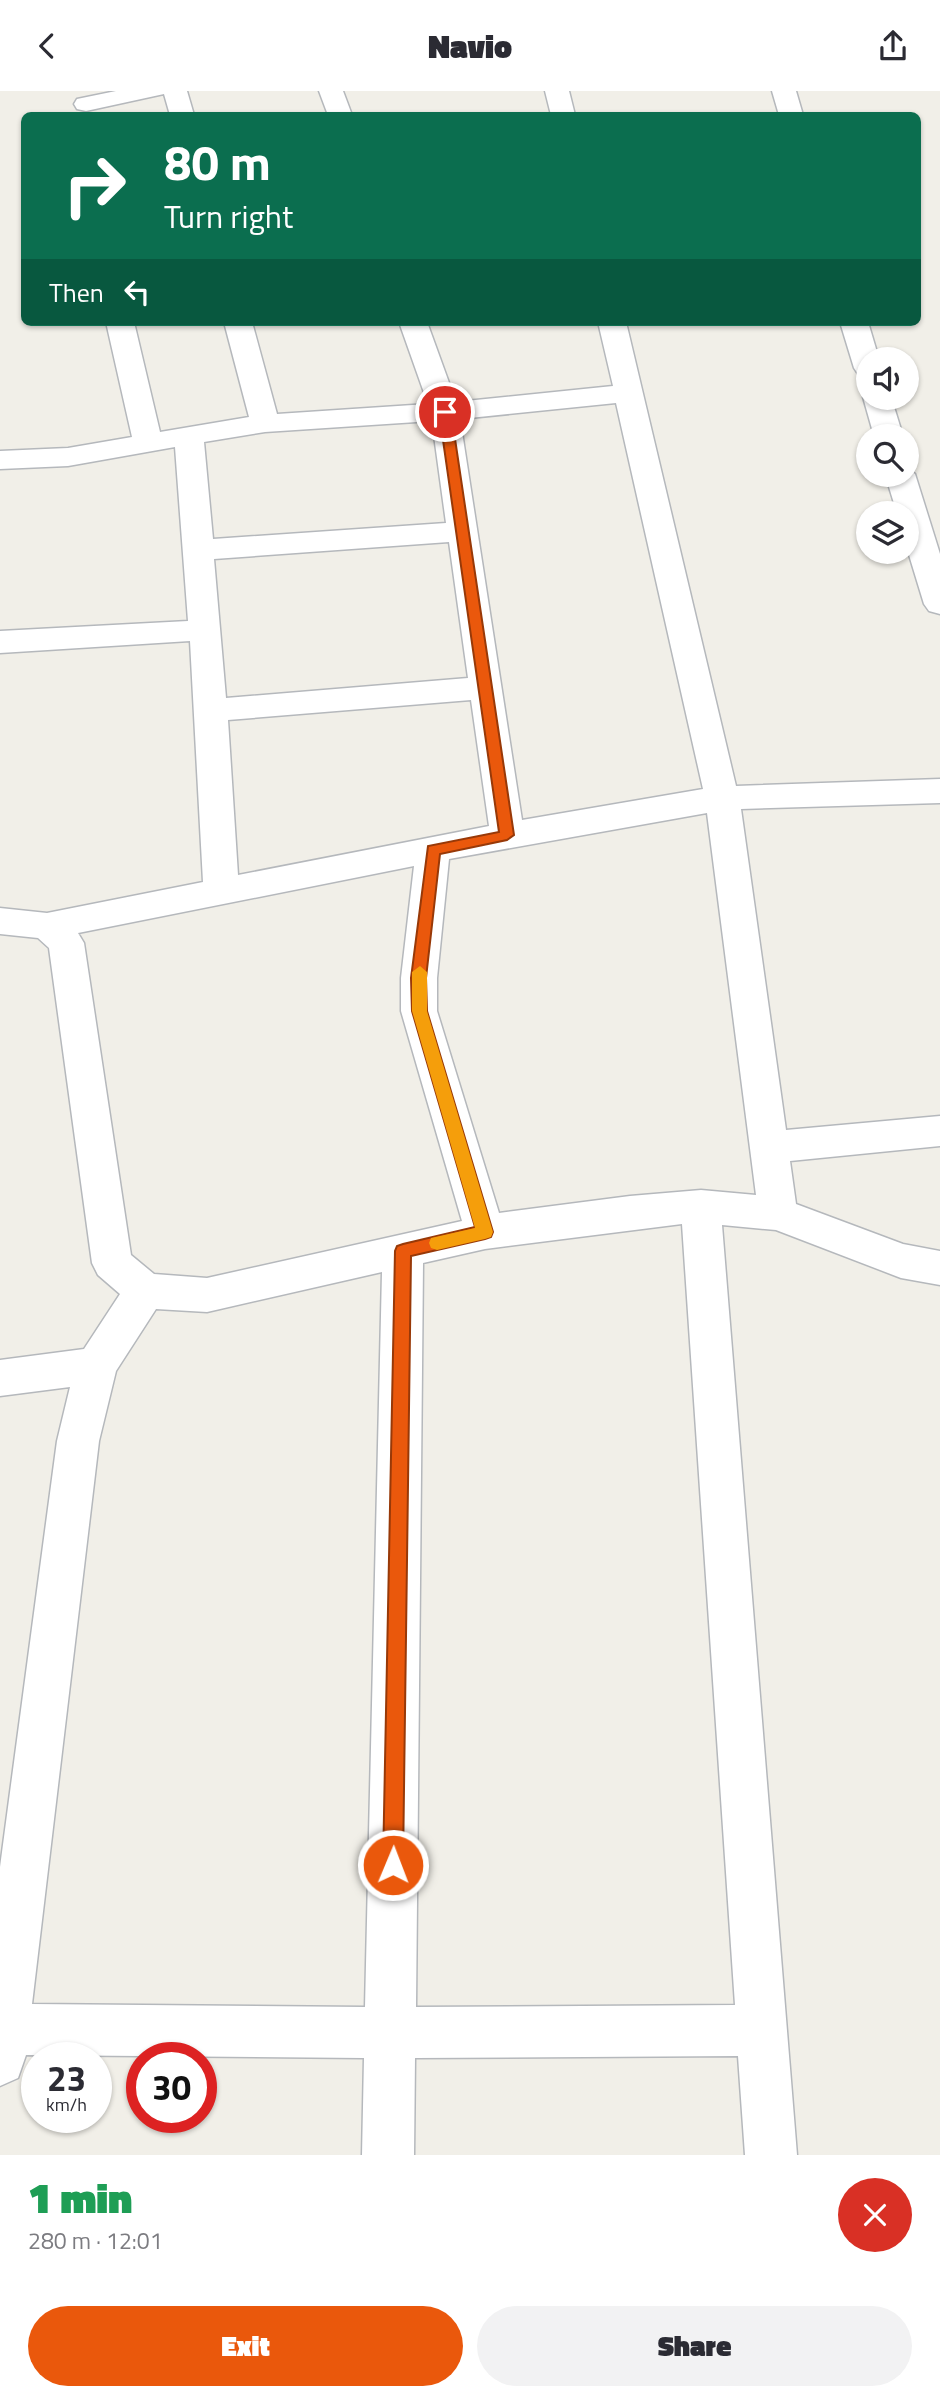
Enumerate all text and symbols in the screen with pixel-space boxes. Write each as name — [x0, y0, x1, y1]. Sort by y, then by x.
text: Navio — [428, 22, 512, 70]
icon: back — [28, 27, 66, 65]
icon: share — [874, 27, 912, 65]
text: 80 m — [164, 124, 271, 199]
icon: right — [49, 140, 140, 231]
text: Turn right — [164, 192, 293, 240]
text: Then — [49, 273, 104, 312]
icon: left — [118, 273, 156, 311]
map controls — [856, 347, 919, 564]
button: sound — [856, 347, 919, 410]
pin — [415, 382, 475, 442]
icon: arrive — [426, 393, 464, 431]
button: search — [856, 424, 919, 487]
button: layers — [856, 501, 919, 564]
position arrow — [356, 1828, 430, 1902]
speed limit sign: 30 — [126, 2042, 217, 2133]
text: 23 — [47, 2051, 86, 2105]
text: km/h — [46, 2091, 87, 2118]
text: 1 min — [28, 2165, 132, 2229]
button: close — [838, 2178, 912, 2252]
text: 280 m · 12:01 — [28, 2223, 163, 2258]
button: Exit — [28, 2306, 463, 2386]
button: Share — [477, 2306, 912, 2386]

